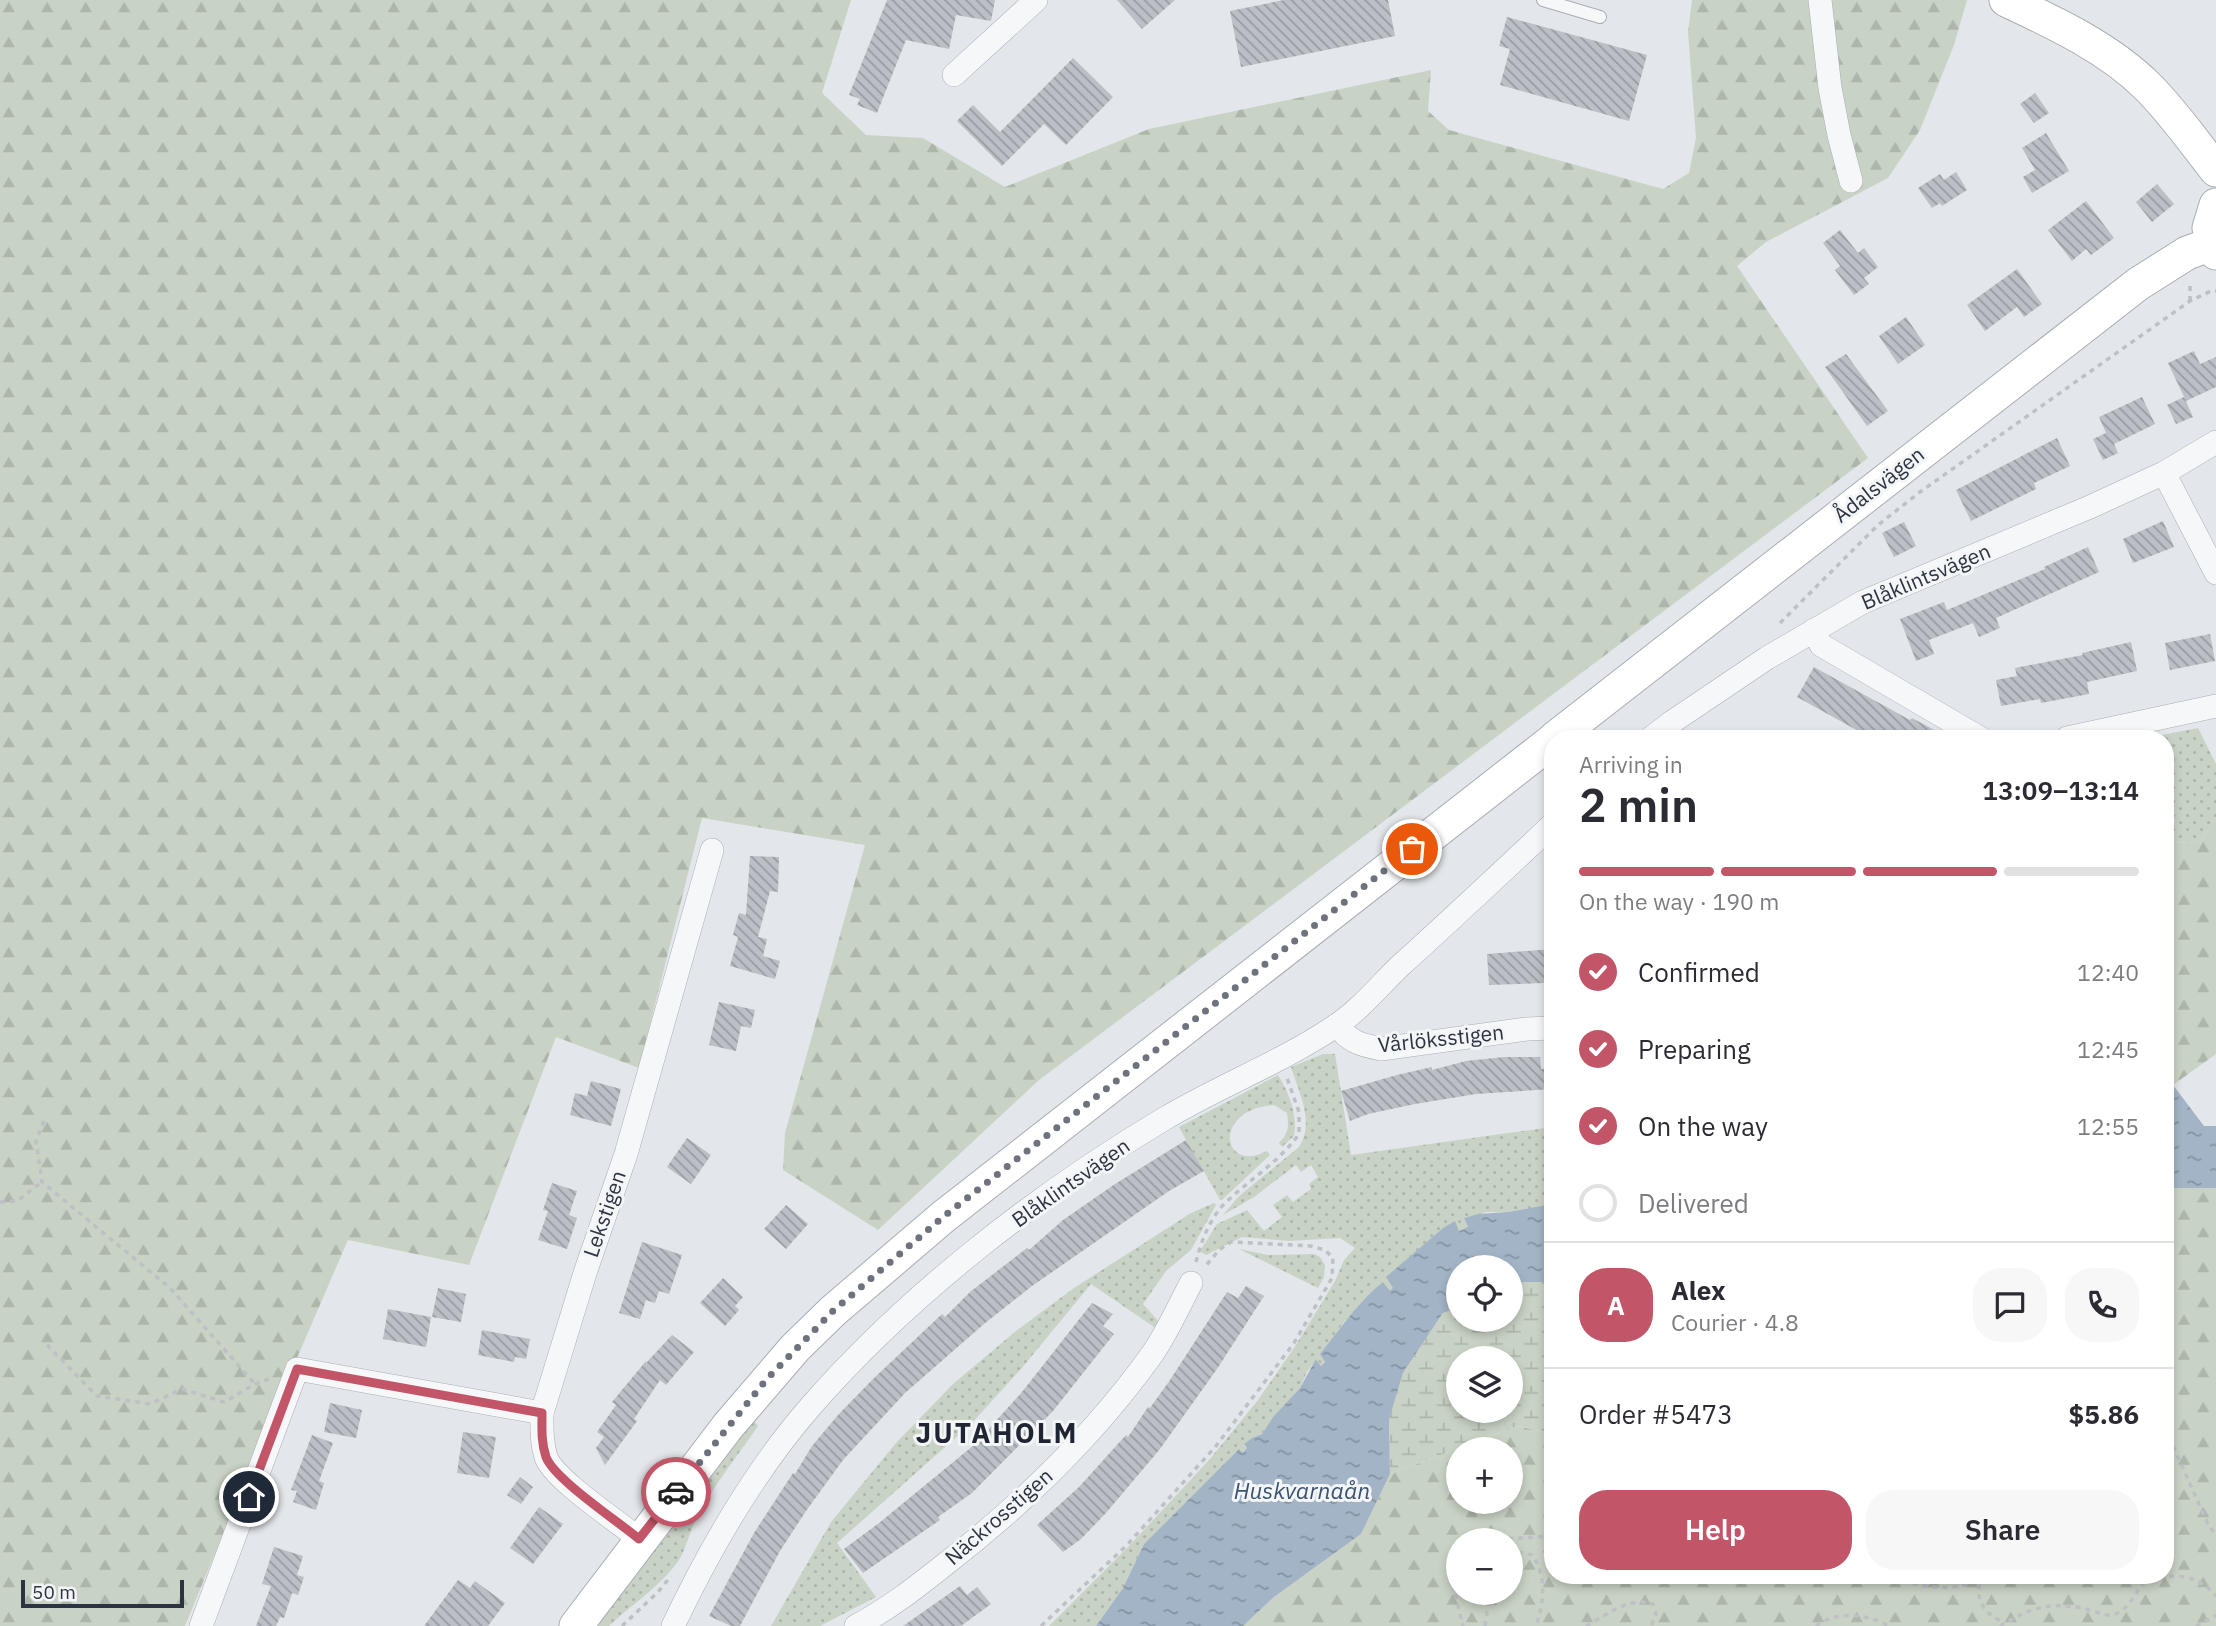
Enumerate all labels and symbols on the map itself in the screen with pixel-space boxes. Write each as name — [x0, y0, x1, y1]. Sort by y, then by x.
street label: Ådalsvägen — [1827, 440, 1930, 529]
street label: Blåklintsvägen — [1857, 536, 1994, 616]
pin — [1382, 819, 1442, 879]
street label: Vårlöksstigen — [1376, 1017, 1505, 1059]
street label: Blåklintsvägen — [1006, 1131, 1135, 1233]
street label: Lekstigen — [576, 1167, 632, 1261]
district label: JUTAHOLM — [916, 1414, 1078, 1451]
courier — [641, 1457, 711, 1527]
street label: Näckrosstigen — [938, 1462, 1058, 1571]
pin — [219, 1467, 279, 1527]
water label: Huskvarnaån — [1234, 1475, 1370, 1505]
scale bar — [21, 1577, 184, 1609]

